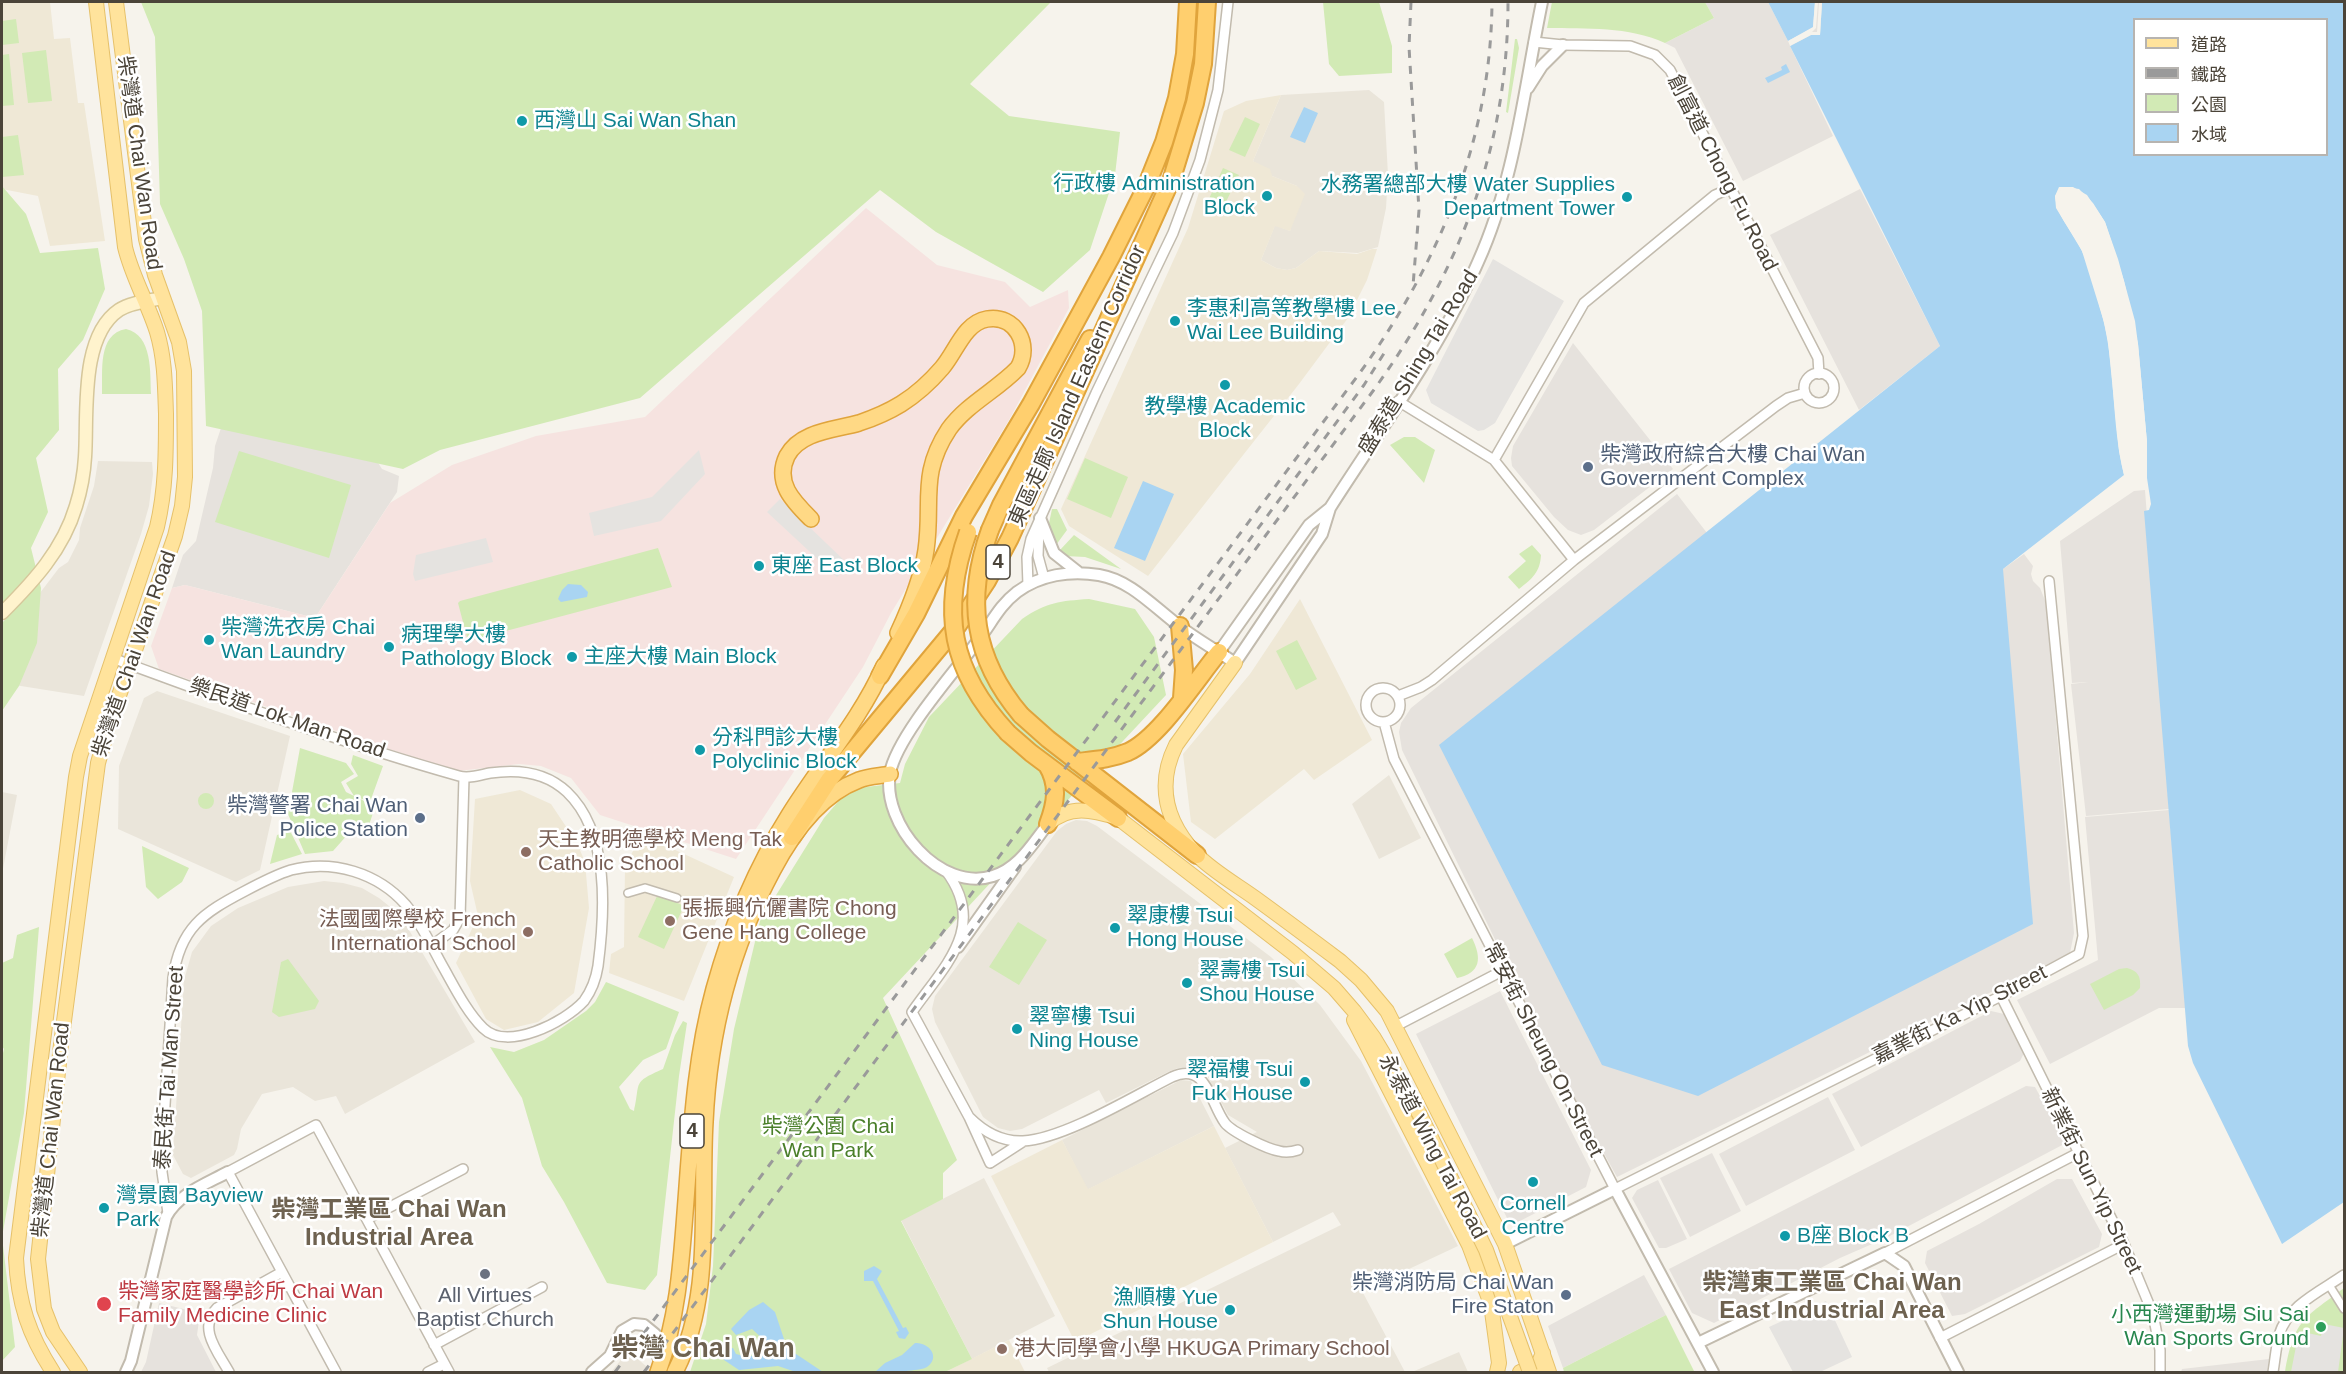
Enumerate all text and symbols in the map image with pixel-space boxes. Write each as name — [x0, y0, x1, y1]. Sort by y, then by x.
legend — [2133, 18, 2328, 156]
text: 道路 — [2191, 35, 2227, 55]
street label: 柴灣道 Chai Wan Road — [111, 54, 167, 272]
text: 鐵路 — [2191, 65, 2227, 85]
street label: 創富道 Chong Fu Road — [1661, 71, 1783, 275]
text: 公園 — [2191, 95, 2227, 115]
place label: 西灣山 Sai Wan Shan — [534, 108, 736, 134]
marker: 西灣山 Sai Wan Shan — [515, 114, 529, 128]
text: 水域 — [2191, 125, 2227, 145]
place label: 行政樓 Administration Block — [1053, 171, 1255, 221]
place label: 水務署總部大樓 Water Supplies Department Tower — [1321, 172, 1615, 222]
marker: 行政樓 Administration Block — [1260, 189, 1274, 203]
marker: 水務署總部大樓 Water Supplies Department Tower — [1620, 190, 1634, 204]
street label: 東區走廊 Island Eastern Corridor — [1004, 241, 1152, 531]
street label: 盛泰道 Shing Tai Road — [1354, 266, 1484, 460]
place label: 李惠利高等教學樓 Lee Wai Lee Building — [1187, 296, 1396, 346]
marker: 李惠利高等教學樓 Lee Wai Lee Building — [1168, 314, 1182, 328]
marker: 教學樓 Academic Block — [1218, 378, 1232, 392]
place label: 教學樓 Academic Block — [1144, 394, 1306, 444]
place label: 柴灣政府綜合大樓 Chai Wan Government Complex — [1600, 442, 1865, 492]
marker: 柴灣政府綜合大樓 Chai Wan Government Complex — [1581, 460, 1595, 474]
road number: 4 — [986, 545, 1010, 579]
street label: 柴灣道 Chai Wan Road — [88, 548, 182, 760]
place label: 東座 East Block — [771, 553, 918, 579]
marker: 東座 East Block — [752, 559, 766, 573]
place label: 柴灣洗衣房 Chai Wan Laundry — [221, 615, 375, 665]
place label: 病理學大樓 Pathology Block — [401, 622, 552, 672]
marker: 柴灣洗衣房 Chai Wan Laundry — [202, 633, 216, 647]
marker: 病理學大樓 Pathology Block — [382, 640, 396, 654]
place label: 主座大樓 Main Block — [584, 644, 777, 670]
marker: 主座大樓 Main Block — [565, 650, 579, 664]
street label: 樂民道 Lok Man Road — [186, 674, 388, 764]
place label: 分科門診大樓 Polyclinic Block — [712, 725, 857, 775]
marker: 分科門診大樓 Polyclinic Block — [693, 743, 707, 757]
place label: 柴灣警署 Chai Wan Police Station — [227, 793, 408, 843]
marker: 柴灣警署 Chai Wan Police Station — [413, 811, 427, 825]
place label: 天主教明德學校 Meng Tak Catholic School — [538, 827, 782, 877]
marker: 天主教明德學校 Meng Tak Catholic School — [519, 845, 533, 859]
place label: 張振興伉儷書院 Chong Gene Hang College — [682, 896, 897, 946]
place label: 翠康樓 Tsui Hong House — [1127, 903, 1244, 953]
place label: 法國國際學校 French International School — [319, 907, 516, 957]
marker: 張振興伉儷書院 Chong Gene Hang College — [663, 914, 677, 928]
marker: 翠康樓 Tsui Hong House — [1108, 921, 1122, 935]
marker: 法國國際學校 French International School — [521, 925, 535, 939]
street label: 常安街 Sheung On Street — [1478, 939, 1608, 1161]
place label: 翠壽樓 Tsui Shou House — [1199, 958, 1315, 1008]
street label: 嘉業街 Ka Yip Street — [1869, 960, 2051, 1070]
street label: 泰民街 Tai Man Street — [150, 965, 190, 1171]
marker: 翠壽樓 Tsui Shou House — [1180, 976, 1194, 990]
place label: 翠寧樓 Tsui Ning House — [1029, 1004, 1139, 1054]
street label: 柴灣道 Chai Wan Road — [28, 1021, 76, 1239]
marker: 翠寧樓 Tsui Ning House — [1010, 1022, 1024, 1036]
street label: 永泰道 Wing Tai Road — [1373, 1050, 1491, 1244]
place label: 翠福樓 Tsui Fuk House — [1187, 1057, 1293, 1107]
marker: 翠福樓 Tsui Fuk House — [1298, 1075, 1312, 1089]
street label: 新業街 Sun Yip Street — [2035, 1084, 2147, 1278]
road number: 4 — [680, 1114, 704, 1148]
park label: 柴灣公園 Chai Wan Park — [761, 1114, 895, 1164]
marker: Cornell Centre — [1526, 1175, 1540, 1189]
place label: 灣景園 Bayview Park — [116, 1183, 263, 1233]
place label: Cornell Centre — [1500, 1191, 1566, 1241]
district label: 柴灣工業區 Chai Wan Industrial Area — [271, 1196, 507, 1252]
marker: 灣景園 Bayview Park — [97, 1201, 111, 1215]
place label: B座 Block B — [1797, 1223, 1909, 1249]
marker: B座 Block B — [1778, 1229, 1792, 1243]
marker: All Virtues Baptist Church — [478, 1267, 492, 1281]
district label: 柴灣東工業區 Chai Wan East Industrial Area — [1702, 1269, 1962, 1325]
place label: 柴灣消防局 Chai Wan Fire Staton — [1352, 1270, 1554, 1320]
place label: 柴灣家庭醫學診所 Chai Wan Family Medicine Clinic — [118, 1279, 383, 1329]
place label: All Virtues Baptist Church — [416, 1283, 554, 1333]
place label: 漁順樓 Yue Shun House — [1102, 1285, 1218, 1335]
marker: 柴灣消防局 Chai Wan Fire Staton — [1559, 1288, 1573, 1302]
marker: 柴灣家庭醫學診所 Chai Wan Family Medicine Clinic — [95, 1295, 113, 1313]
place label: 小西灣運動場 Siu Sai Wan Sports Ground — [2111, 1302, 2309, 1352]
marker: 漁順樓 Yue Shun House — [1223, 1303, 1237, 1317]
marker: 小西灣運動場 Siu Sai Wan Sports Ground — [2314, 1320, 2328, 1334]
district label: 柴灣 Chai Wan — [611, 1334, 795, 1366]
place label: 港大同學會小學 HKUGA Primary School — [1014, 1336, 1390, 1362]
marker: 港大同學會小學 HKUGA Primary School — [995, 1342, 1009, 1356]

